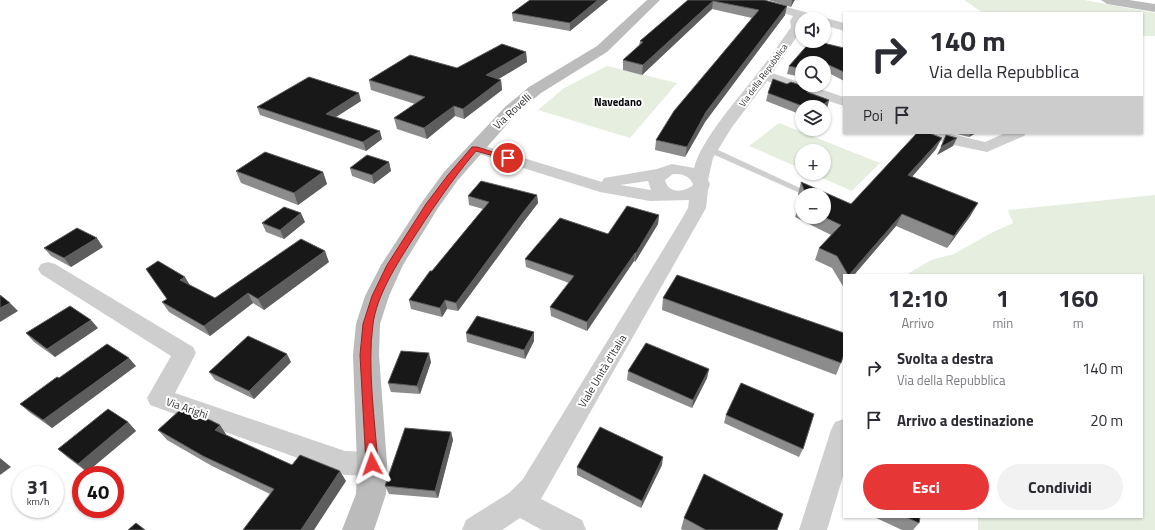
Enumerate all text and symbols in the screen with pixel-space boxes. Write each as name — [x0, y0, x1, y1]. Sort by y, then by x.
map controls — [795, 12, 831, 224]
button: sound — [795, 12, 831, 48]
text: 140 m — [929, 19, 1006, 62]
icon: right — [863, 28, 915, 80]
street label: Via della Repubblica — [736, 40, 791, 109]
button: search — [795, 56, 831, 92]
text: Via della Repubblica — [929, 58, 1079, 85]
street label: Via Rovelli — [489, 89, 535, 133]
district label: Navedano — [594, 94, 642, 110]
button: layers — [795, 100, 831, 136]
text: Poi — [863, 104, 883, 127]
icon: arrive — [891, 104, 913, 126]
pin — [491, 141, 525, 175]
button: + — [795, 144, 831, 180]
icon: arrive — [497, 147, 519, 169]
button: − — [795, 188, 831, 224]
text: 12:10 — [888, 280, 948, 316]
text: 1 — [996, 280, 1010, 316]
text: 160 — [1058, 280, 1098, 316]
text: Arrivo — [901, 313, 934, 333]
text: min — [992, 313, 1013, 333]
text: m — [1073, 313, 1084, 333]
street label: Viale Unità d'Italia — [574, 331, 630, 411]
text: Svolta a destra — [897, 347, 994, 370]
icon: right — [863, 357, 885, 379]
text: 140 m — [1082, 357, 1123, 380]
text: Via della Repubblica — [897, 370, 1006, 390]
street label: Via Arighi — [164, 393, 210, 423]
icon: arrive — [863, 409, 885, 431]
text: Arrivo a destinazione — [897, 409, 1034, 432]
text: 20 m — [1090, 409, 1123, 432]
position arrow — [351, 443, 393, 485]
button: Esci — [863, 464, 989, 510]
button: Condividi — [997, 464, 1123, 510]
speed limit sign: 40 — [72, 466, 124, 518]
text: 31 — [27, 471, 49, 502]
text: km/h — [27, 494, 49, 509]

